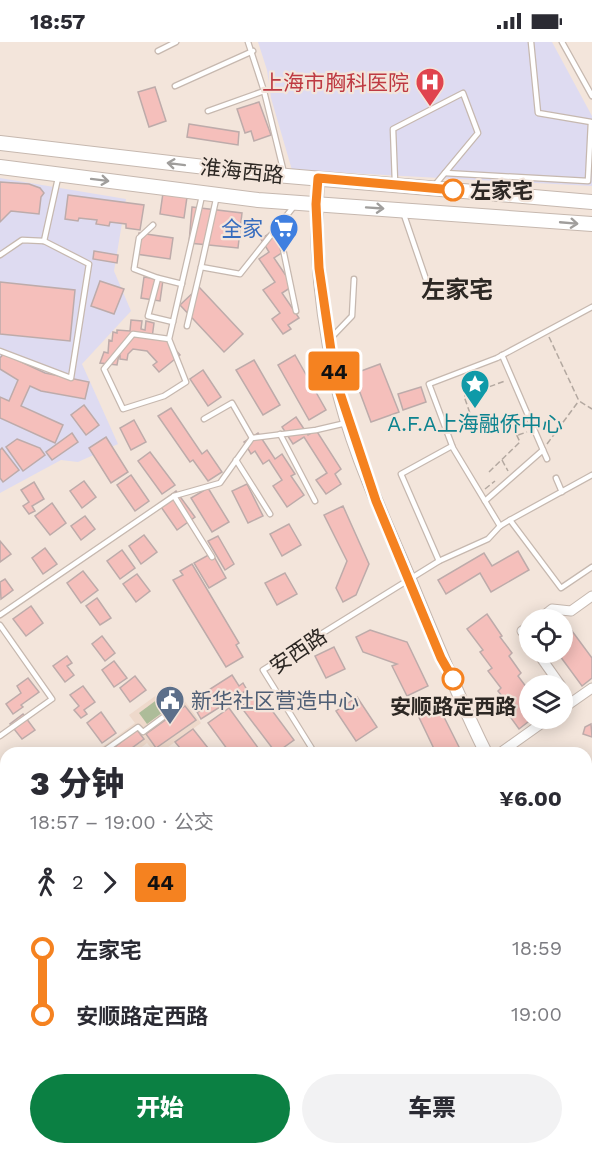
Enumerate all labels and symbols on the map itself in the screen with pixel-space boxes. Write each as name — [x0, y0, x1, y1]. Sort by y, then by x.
hospital icon: 上海市胸科医院 — [414, 66, 446, 108]
place label: 上海市胸科医院 — [262, 70, 409, 95]
street label: 淮海西路 — [199, 154, 285, 188]
one-way arrow — [167, 158, 187, 169]
one-way arrow — [89, 175, 109, 186]
place label: 左家宅 — [470, 178, 533, 203]
marker: 左家宅 — [442, 179, 464, 201]
one-way arrow — [364, 202, 384, 213]
supermarket icon: 全家 — [268, 212, 300, 254]
place label: 全家 — [221, 216, 263, 241]
one-way arrow — [559, 217, 579, 228]
district label: 左家宅 — [421, 276, 493, 304]
line badge: 44 — [307, 352, 361, 390]
place icon: A.F.A上海融侨中心 — [459, 368, 491, 410]
place label: A.F.A上海融侨中心 — [387, 411, 563, 436]
street label: 安西路 — [265, 623, 331, 679]
marker: 安顺路定西路 — [442, 668, 464, 690]
public building icon: 新华社区营造中心 — [154, 684, 186, 726]
place label: 新华社区营造中心 — [191, 688, 359, 713]
place label: 安顺路定西路 — [390, 694, 516, 719]

